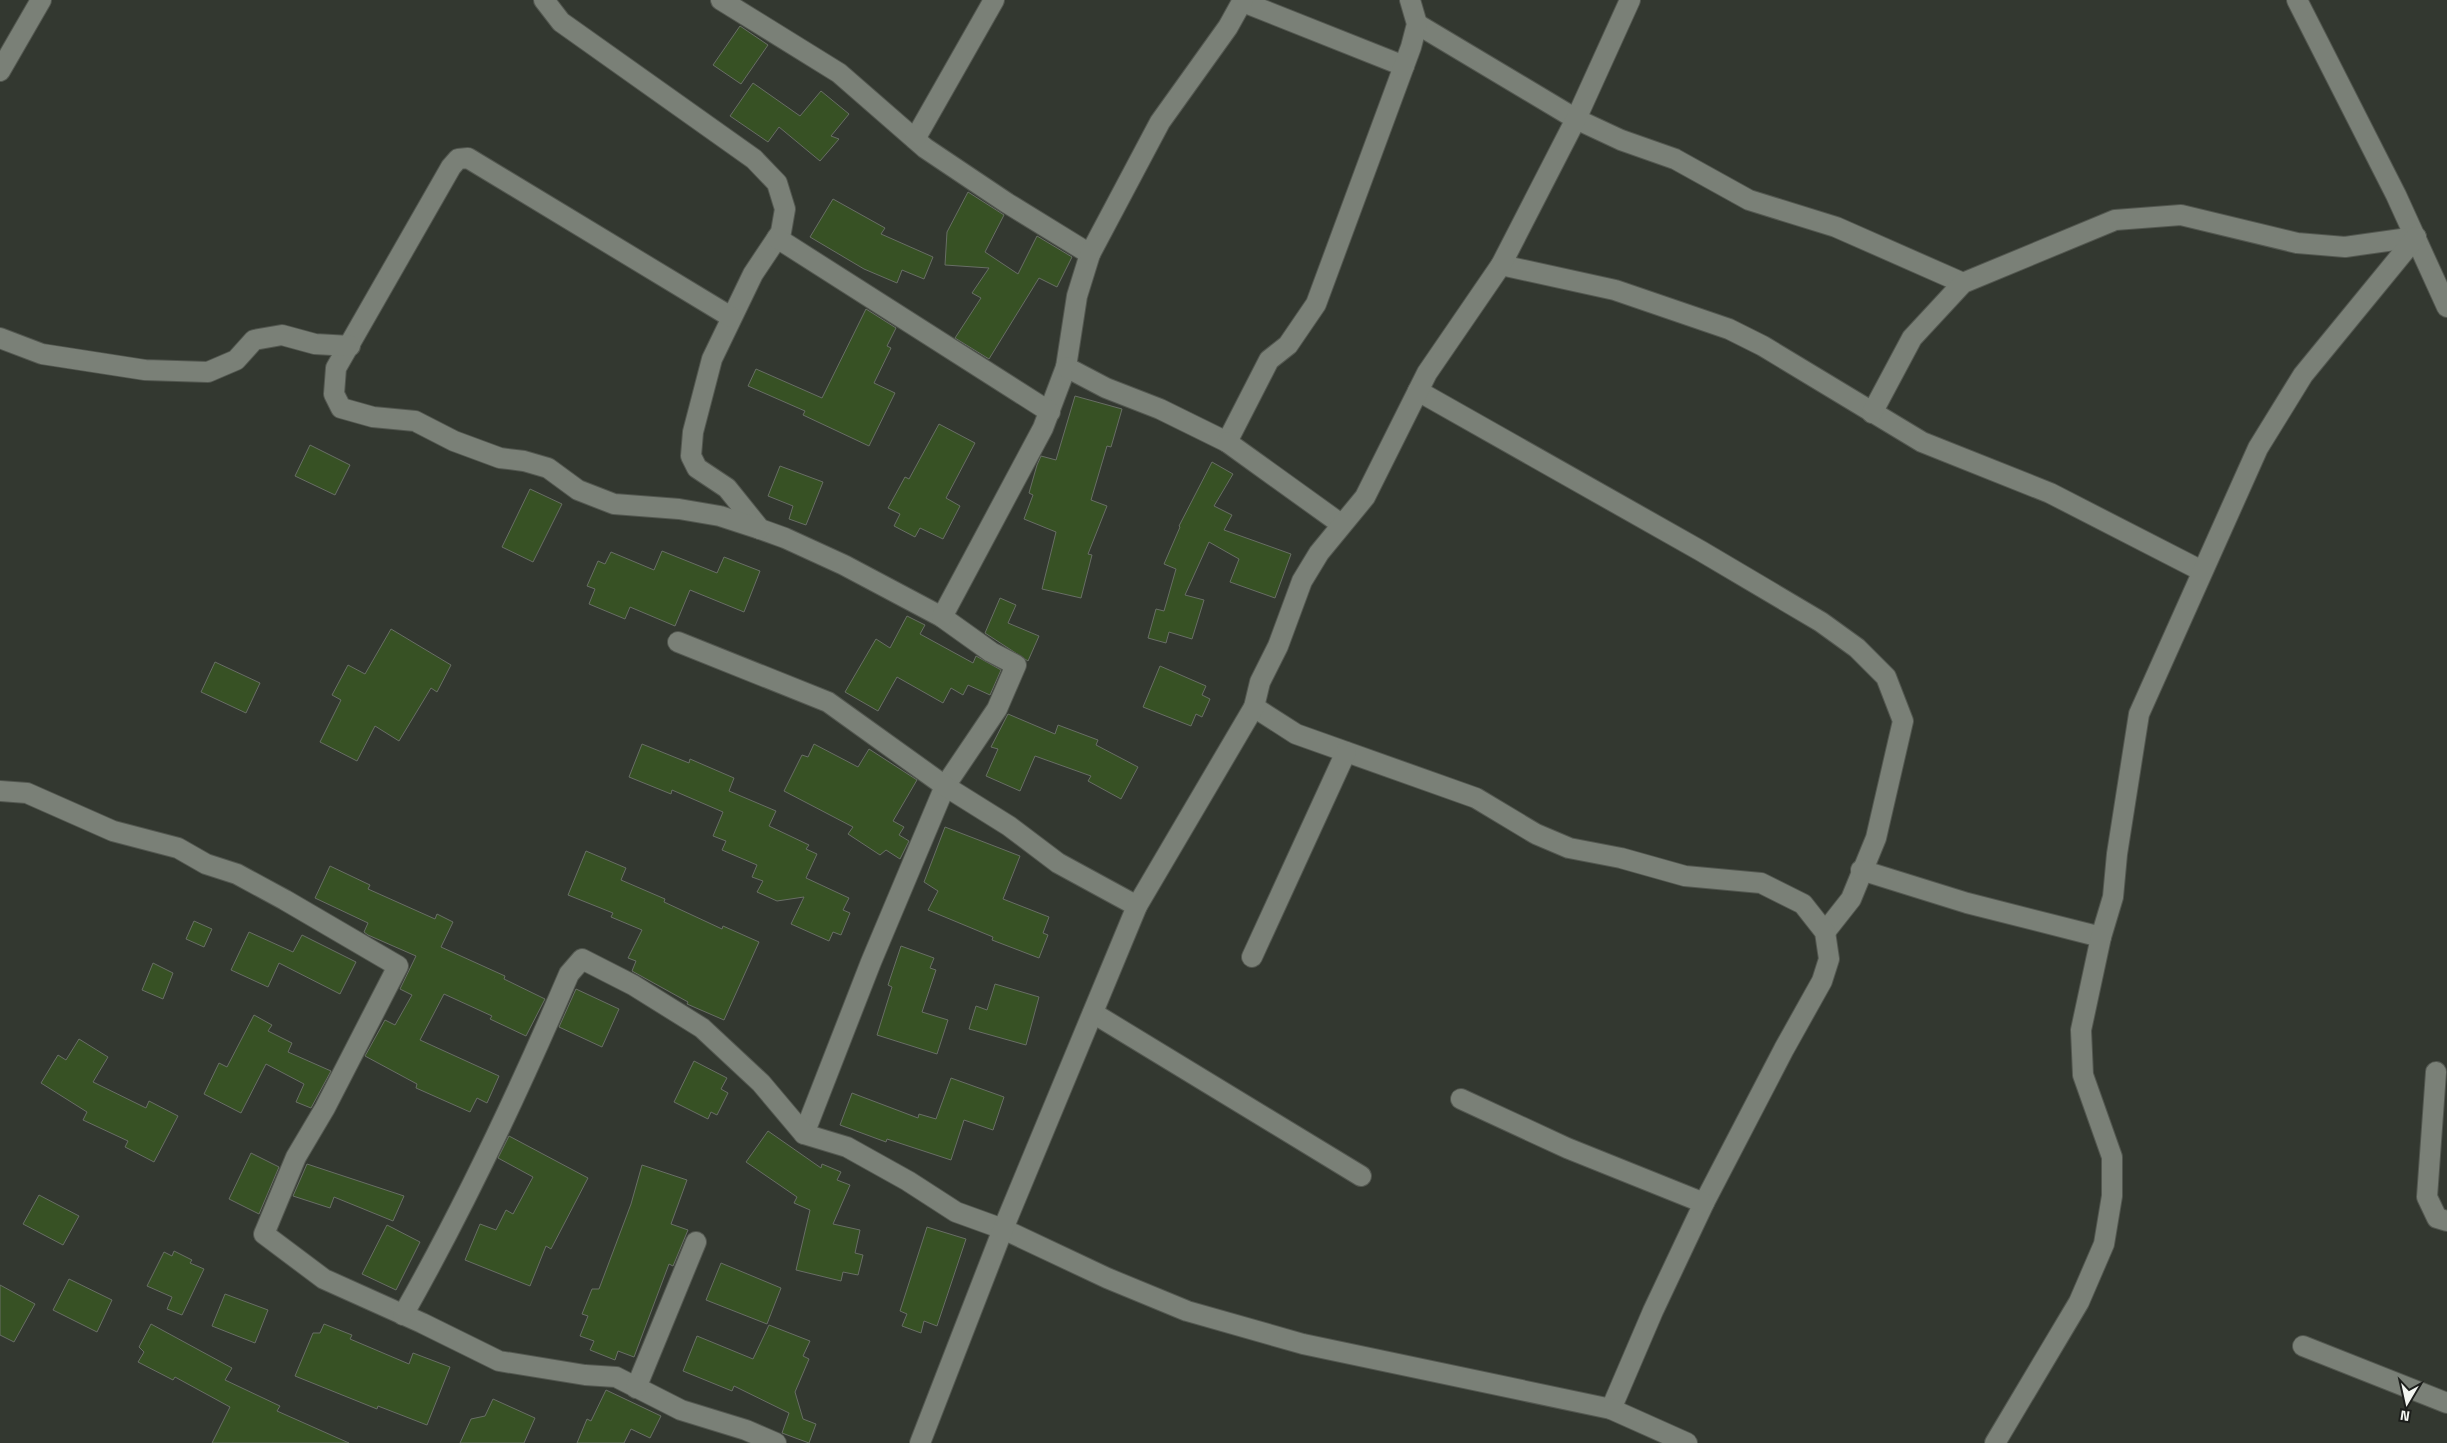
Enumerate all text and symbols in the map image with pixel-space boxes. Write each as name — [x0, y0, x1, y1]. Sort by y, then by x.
north arrow — [2382, 1378, 2432, 1428]
text: N — [2398, 1405, 2411, 1427]

